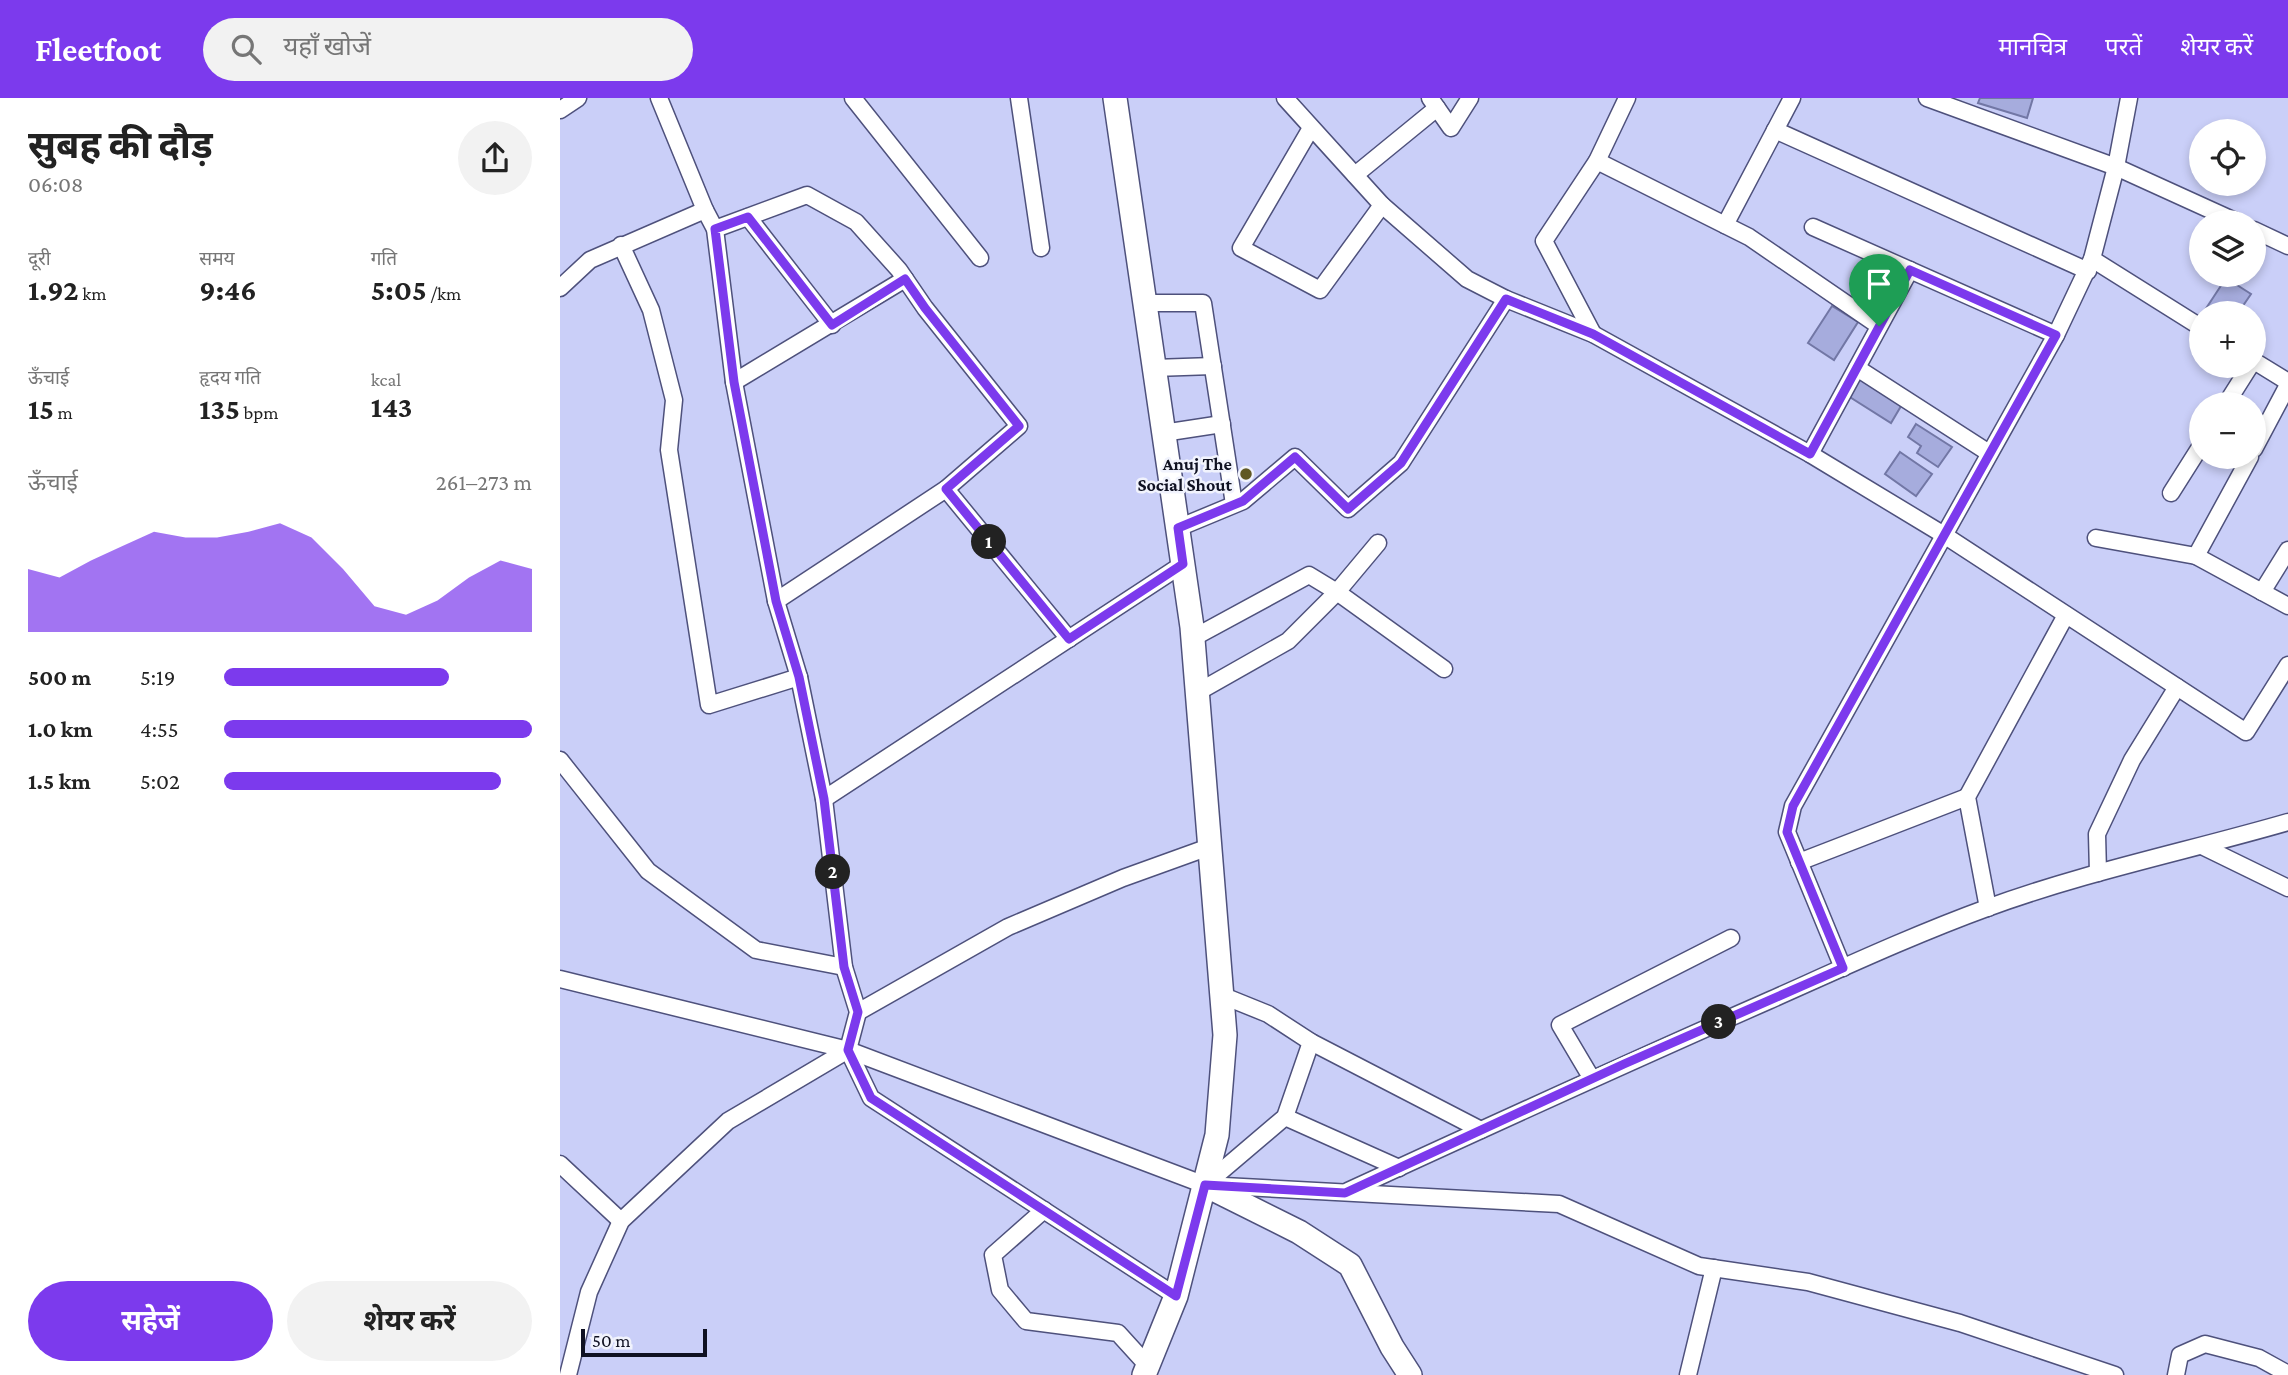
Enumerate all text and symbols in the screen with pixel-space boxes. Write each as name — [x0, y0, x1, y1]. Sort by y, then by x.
search box — [203, 18, 693, 81]
icon: search — [227, 30, 265, 68]
text: Fleetfoot — [35, 31, 161, 68]
text: यहाँ खोजें — [283, 32, 371, 61]
text: मानचित्र — [1998, 33, 2067, 60]
text: परतें — [2105, 33, 2142, 60]
text: शेयर करें — [2180, 33, 2253, 60]
map controls — [2189, 119, 2266, 469]
button: locate — [2189, 119, 2266, 196]
button: share — [458, 121, 532, 195]
text: सुबह की दौड़ — [28, 124, 213, 166]
text: 06:08 — [28, 171, 83, 197]
button: layers — [2189, 210, 2266, 287]
text: दूरी — [28, 248, 51, 269]
text: समय — [199, 248, 235, 269]
text: गति — [371, 248, 397, 269]
pin — [1849, 254, 1909, 326]
icon: arrive — [1860, 265, 1898, 303]
text: 1.92 — [28, 273, 79, 306]
text: 9:46 — [199, 273, 257, 306]
text: 5:05 — [371, 273, 427, 306]
text: km — [79, 283, 107, 304]
text: /km — [427, 283, 461, 304]
button: + — [2189, 301, 2266, 378]
text: ऊँचाई — [28, 367, 69, 388]
text: हृदय गति — [199, 367, 261, 388]
text: kcal — [371, 369, 401, 390]
text: 143 — [371, 390, 412, 423]
text: 15 — [28, 392, 54, 425]
text: 135 — [199, 392, 240, 425]
button: − — [2189, 392, 2266, 469]
text: m — [54, 402, 73, 423]
text: bpm — [240, 402, 278, 423]
place label: Anuj The Social Shout — [1137, 454, 1233, 495]
marker: Anuj The Social Shout — [1238, 466, 1254, 482]
text: ऊँचाई — [28, 469, 78, 495]
text: 261–273 m — [436, 469, 532, 495]
pin: 1 — [972, 524, 1006, 560]
text: 1 — [985, 531, 992, 552]
text: 500 m — [28, 664, 91, 690]
text: 5:19 — [140, 664, 175, 690]
text: 1.0 km — [28, 716, 93, 742]
text: 4:55 — [140, 716, 178, 742]
text: 1.5 km — [28, 768, 91, 794]
text: 5:02 — [140, 768, 180, 794]
pin: 2 — [816, 854, 850, 890]
text: 2 — [828, 861, 837, 882]
pin: 3 — [1702, 1004, 1736, 1040]
text: 3 — [1714, 1011, 1723, 1032]
button: सहेजें — [28, 1281, 273, 1361]
button: शेयर करें — [287, 1281, 532, 1361]
scale bar — [581, 1326, 707, 1358]
text: 50 m — [592, 1330, 631, 1351]

